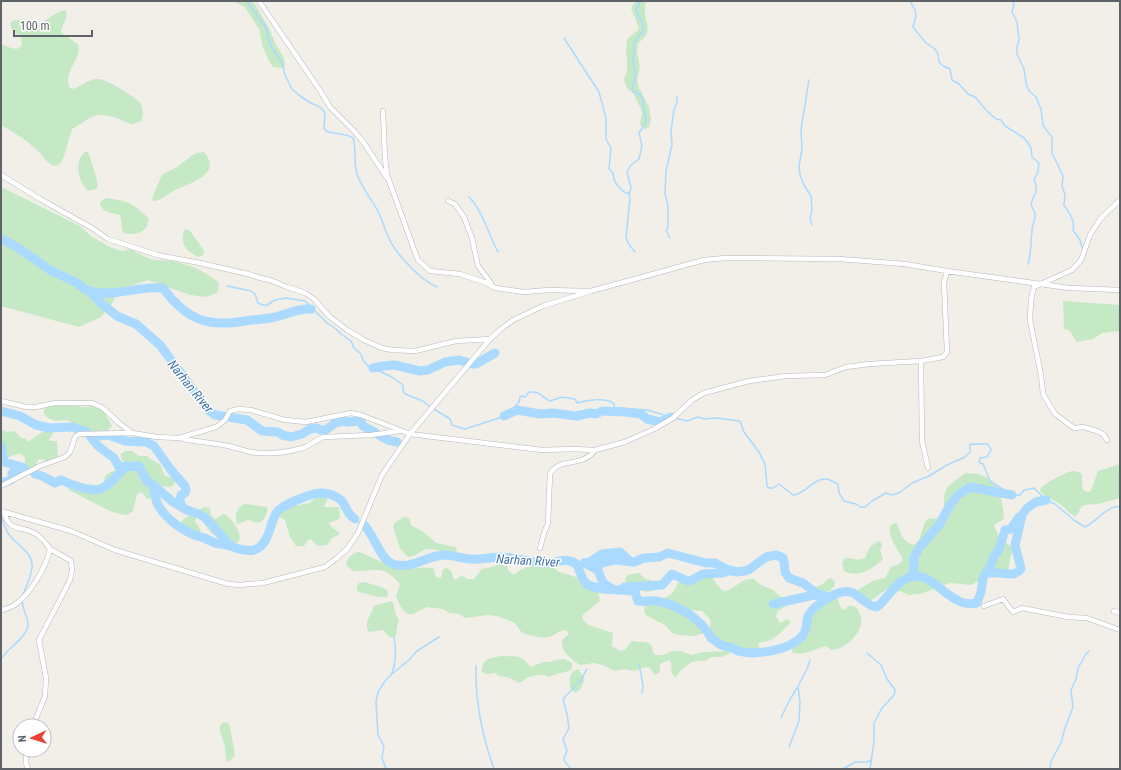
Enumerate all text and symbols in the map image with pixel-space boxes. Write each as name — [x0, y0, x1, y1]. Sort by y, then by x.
scale bar — [14, 12, 92, 38]
text: 100 m — [20, 19, 50, 33]
water label: Narhan River — [165, 357, 217, 417]
water label: Narhan River — [496, 551, 561, 570]
north arrow — [12, 718, 52, 758]
text: N — [16, 735, 29, 742]

